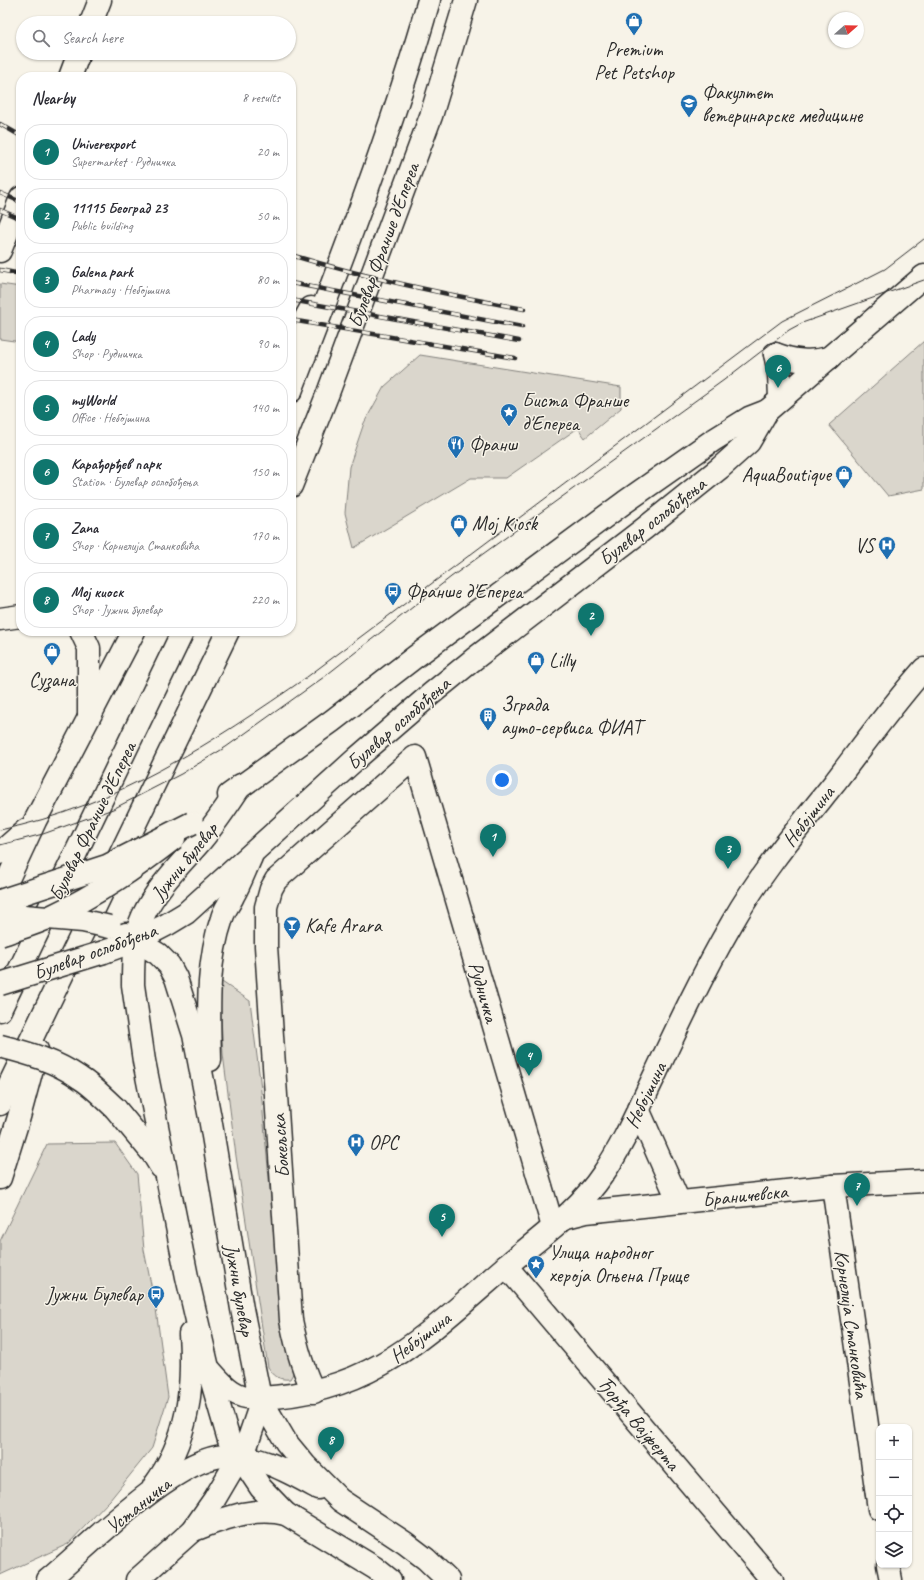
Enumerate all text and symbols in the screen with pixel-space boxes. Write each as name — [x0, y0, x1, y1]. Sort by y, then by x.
shop icon: Premium Pet Petshop — [624, 11, 644, 36]
north arrow — [828, 12, 864, 48]
search box — [16, 16, 296, 60]
icon: search — [30, 27, 52, 49]
text: Search here — [62, 29, 123, 48]
place label: Premium Pet Petshop — [594, 37, 675, 85]
place label: Факултет ветеринарске медицине — [702, 80, 864, 128]
text: Nearby — [32, 88, 75, 109]
text: 8 results — [242, 90, 280, 106]
school or university icon: Факултет ветеринарске медицине — [679, 93, 699, 118]
text: Univerexport — [71, 135, 135, 154]
text: 1 — [43, 144, 49, 160]
text: 20 m — [257, 144, 279, 160]
text: Supermarket · Рудничка — [71, 154, 175, 170]
street label: Булевар Франше д'Епереа — [342, 158, 425, 331]
text: 11115 Београд 23 — [71, 199, 167, 218]
text: 2 — [43, 208, 49, 224]
text: 50 m — [257, 208, 279, 224]
text: Public building — [71, 218, 133, 234]
text: Galena park — [71, 263, 133, 282]
text: 3 — [43, 272, 49, 288]
text: 80 m — [257, 272, 279, 288]
text: Pharmacy · Небојшина — [71, 282, 170, 298]
text: Lady — [71, 327, 95, 346]
text: 4 — [43, 336, 49, 352]
text: 90 m — [257, 336, 279, 352]
text: Shop · Рудничка — [71, 346, 142, 362]
pin: 6 — [765, 355, 791, 388]
place label: Биста Франше д'Епереа — [522, 388, 630, 436]
text: myWorld — [71, 391, 115, 410]
text: 5 — [43, 400, 49, 416]
text: 140 m — [251, 400, 279, 416]
place icon: Биста Франше д'Епереа — [499, 402, 519, 427]
text: Office · Небојшина — [71, 410, 149, 426]
place label: Франш — [469, 432, 518, 457]
restaurant icon: Франш — [446, 434, 466, 459]
text: Карађорђев парк — [71, 455, 161, 474]
place label: AquaBoutique — [742, 462, 832, 487]
text: 6 — [43, 464, 49, 480]
text: 150 m — [251, 464, 279, 480]
shop icon: AquaBoutique — [834, 464, 854, 489]
street label: Булевар ослобођења — [594, 471, 712, 571]
text: Station · Булевар ослобођења — [71, 474, 198, 490]
place label: Moj Kiosk — [472, 511, 539, 536]
shop icon: Moj Kiosk — [449, 513, 469, 538]
text: Zana — [71, 519, 98, 538]
text: 7 — [43, 528, 49, 544]
text: 170 m — [251, 528, 279, 544]
place label: VS — [855, 533, 876, 558]
hospital icon: VS — [877, 535, 897, 560]
text: Shop · Корнелија Станковића — [71, 538, 199, 554]
place label: Франше д'Епереа — [406, 579, 524, 604]
bus stop icon: Франше д'Епереа — [383, 581, 403, 606]
text: Мој киоск — [71, 583, 124, 602]
text: 8 — [43, 592, 49, 608]
text: 220 m — [251, 592, 279, 608]
text: Shop · Јужни булевар — [71, 602, 162, 618]
pin: 2 — [578, 603, 604, 636]
shop icon: Сузана — [42, 641, 62, 666]
place label: Lilly — [549, 648, 577, 673]
shop icon: Lilly — [526, 650, 546, 675]
place label: Сузана — [29, 667, 77, 693]
street label: Булевар ослобођења — [341, 671, 456, 775]
place label: Зграда ауто-сервиса ФИАТ — [501, 692, 646, 740]
building icon: Зграда ауто-сервиса ФИАТ — [478, 706, 498, 731]
street label: Булевар Франше д'Епереа — [43, 736, 142, 905]
your location — [492, 770, 512, 790]
street label: Небојшина — [777, 779, 841, 852]
street label: Јужни булевар — [145, 816, 224, 906]
pin: 1 — [480, 824, 506, 857]
pin: 3 — [715, 836, 741, 869]
place label: Kafe Arara — [305, 913, 383, 938]
bar icon: Kafe Arara — [282, 915, 302, 940]
street label: Булевар ослобођења — [30, 917, 161, 985]
street label: Рудничка — [463, 959, 505, 1027]
pin: 4 — [516, 1043, 542, 1076]
street label: Небојшина — [619, 1056, 673, 1132]
street label: Бокељска — [266, 1112, 295, 1179]
place label: ОРС — [369, 1130, 400, 1155]
hospital icon: ОРС — [346, 1132, 366, 1157]
pin: 7 — [844, 1173, 870, 1206]
street label: Браничевска — [701, 1178, 790, 1212]
pin: 5 — [429, 1204, 455, 1237]
place label: Улица народног хероја Огњена Прице — [549, 1240, 690, 1288]
street label: Јужни булевар — [219, 1241, 260, 1339]
street label: Корнелија Станковића — [829, 1248, 874, 1401]
place icon: Улица народног хероја Огњена Прице — [526, 1254, 546, 1279]
place label: Јужни Булевар — [45, 1282, 144, 1307]
bus stop icon: Јужни Булевар — [146, 1284, 166, 1309]
street label: Небојшина — [385, 1305, 457, 1369]
street label: Ђорђа Вајферта — [591, 1371, 686, 1478]
map controls — [876, 1424, 912, 1568]
button: + — [876, 1424, 912, 1460]
pin: 8 — [318, 1427, 344, 1460]
button: − — [876, 1460, 912, 1496]
street label: Устаничка — [101, 1471, 177, 1539]
button: locate — [876, 1496, 912, 1532]
button: layers — [876, 1532, 912, 1568]

